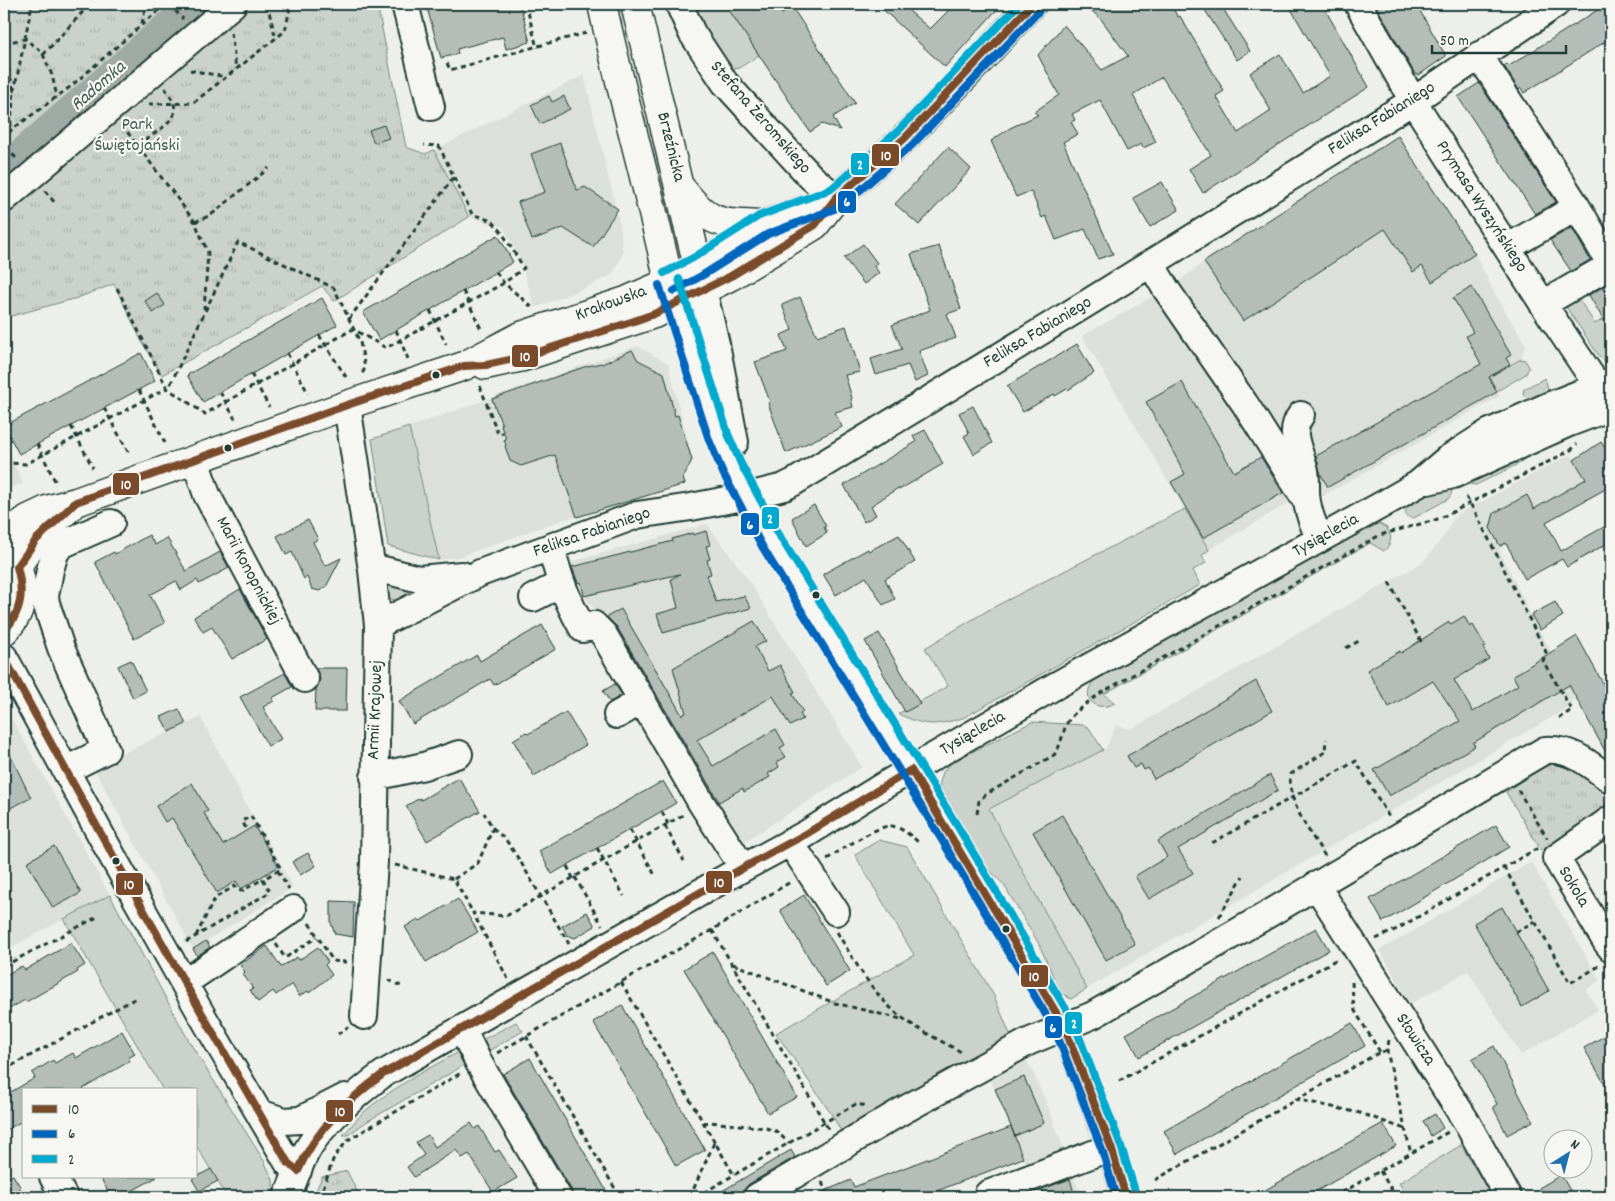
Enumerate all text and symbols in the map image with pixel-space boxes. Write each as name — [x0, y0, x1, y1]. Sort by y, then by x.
scale bar — [1432, 22, 1566, 54]
text: 50 m — [1440, 31, 1469, 53]
water label: Radomka — [66, 55, 133, 119]
street label: Stefana Żeromskiego — [704, 56, 816, 180]
street label: Feliksa Fabianiego — [1323, 76, 1441, 162]
street label: Brzeźnicka — [649, 110, 691, 185]
park label: Park Świętojański — [95, 113, 179, 159]
street label: Prymasa Wyszyńskiego — [1429, 136, 1533, 278]
line badge: 10 — [871, 143, 900, 167]
text: 10 — [881, 147, 891, 167]
line badge: 2 — [850, 152, 870, 176]
text: 2 — [857, 156, 863, 176]
line badge: 6 — [837, 190, 857, 214]
text: 6 — [844, 193, 851, 213]
street label: Krakowska — [572, 279, 650, 328]
street label: Feliksa Fabianiego — [979, 291, 1097, 375]
line badge: 10 — [511, 344, 539, 368]
text: 10 — [520, 348, 530, 368]
unlabelled marker — [431, 370, 441, 380]
unlabelled marker — [223, 443, 233, 453]
line badge: 10 — [112, 472, 140, 496]
text: 10 — [121, 476, 131, 496]
street label: Feliksa Fabianiego — [530, 501, 654, 565]
line badge: 2 — [761, 506, 780, 530]
street label: Tysiąclecia — [1289, 507, 1364, 564]
text: 2 — [767, 510, 773, 530]
street label: Marii Konopnickiej — [209, 512, 287, 630]
line badge: 6 — [740, 512, 760, 536]
text: 6 — [747, 516, 754, 536]
unlabelled marker — [811, 590, 821, 600]
street label: Armii Krajowej — [362, 660, 390, 760]
street label: Tysiąclecia — [936, 705, 1011, 763]
unlabelled marker — [111, 856, 121, 866]
street label: Sokola — [1551, 862, 1595, 913]
line badge: 10 — [705, 870, 733, 894]
line badge: 10 — [115, 872, 144, 896]
text: 10 — [714, 874, 724, 894]
text: 10 — [124, 876, 134, 896]
unlabelled marker — [1001, 924, 1011, 934]
line badge: 10 — [1020, 964, 1049, 988]
text: 10 — [1029, 968, 1039, 988]
street label: Słowicza — [1389, 1009, 1442, 1072]
line badge: 2 — [1064, 1011, 1083, 1035]
line badge: 6 — [1044, 1015, 1063, 1039]
text: 2 — [1071, 1015, 1077, 1035]
text: 6 — [1050, 1019, 1057, 1039]
legend — [22, 1088, 198, 1178]
line badge: 10 — [325, 1099, 354, 1123]
text: 10 — [68, 1100, 79, 1122]
text: 10 — [335, 1103, 345, 1123]
text: 6 — [68, 1124, 75, 1146]
north arrow — [1542, 1128, 1592, 1178]
text: N — [1566, 1135, 1583, 1155]
text: 2 — [68, 1150, 75, 1172]

